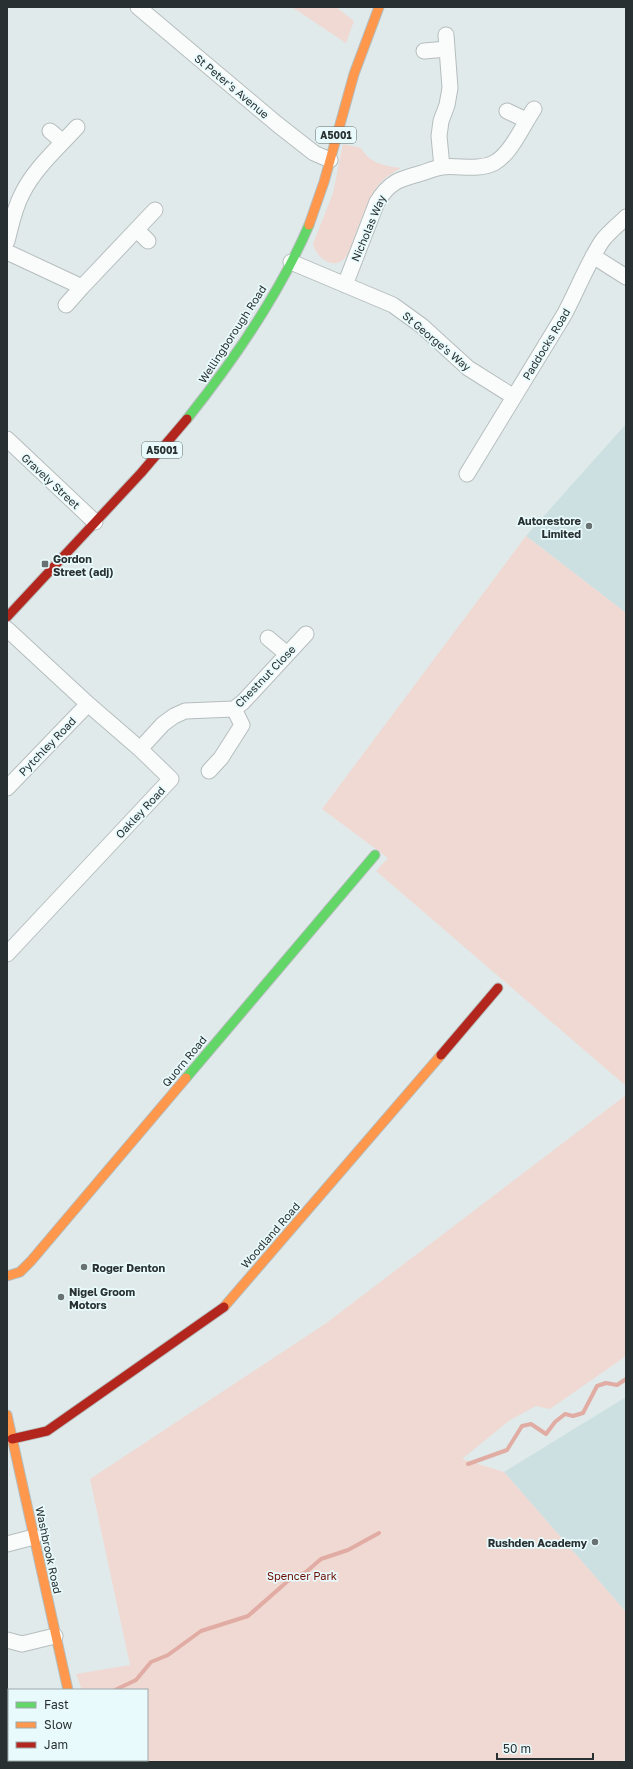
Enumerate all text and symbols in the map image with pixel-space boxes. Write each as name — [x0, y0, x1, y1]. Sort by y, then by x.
street label: St Peter's Avenue — [192, 51, 272, 121]
road number: A5001 — [316, 127, 356, 143]
street label: Nicholas Way — [348, 193, 388, 263]
street label: Wellingborough Road — [195, 283, 269, 385]
street label: Paddocks Road — [520, 306, 572, 382]
street label: St George's Way — [400, 309, 474, 373]
road number: A5001 — [142, 442, 182, 458]
street label: Gravely Street — [19, 451, 83, 511]
place label: Autorestore Limited — [517, 514, 582, 540]
marker: Autorestore Limited — [584, 521, 594, 531]
place label: Gordon Street (adj) — [53, 552, 113, 578]
marker: Gordon Street (adj) — [40, 559, 50, 569]
street label: Chestnut Close — [232, 642, 298, 710]
street label: Pytchley Road — [16, 714, 78, 778]
street label: Oakley Road — [113, 783, 167, 841]
street label: Quorn Road — [159, 1033, 209, 1089]
street label: Woodland Road — [238, 1199, 302, 1271]
place label: Roger Denton — [92, 1261, 165, 1274]
marker: Roger Denton — [79, 1262, 89, 1272]
place label: Nigel Groom Motors — [69, 1285, 135, 1311]
marker: Nigel Groom Motors — [56, 1292, 66, 1302]
street label: Washbrook Road — [33, 1505, 65, 1595]
place label: Rushden Academy — [488, 1536, 587, 1549]
marker: Rushden Academy — [590, 1537, 600, 1547]
park label: Spencer Park — [267, 1569, 337, 1582]
legend — [8, 1689, 148, 1761]
text: Fast — [44, 1697, 69, 1712]
text: Slow — [44, 1717, 72, 1732]
scale bar — [497, 1735, 593, 1761]
text: Jam — [44, 1737, 68, 1752]
text: 50 m — [503, 1741, 531, 1756]

